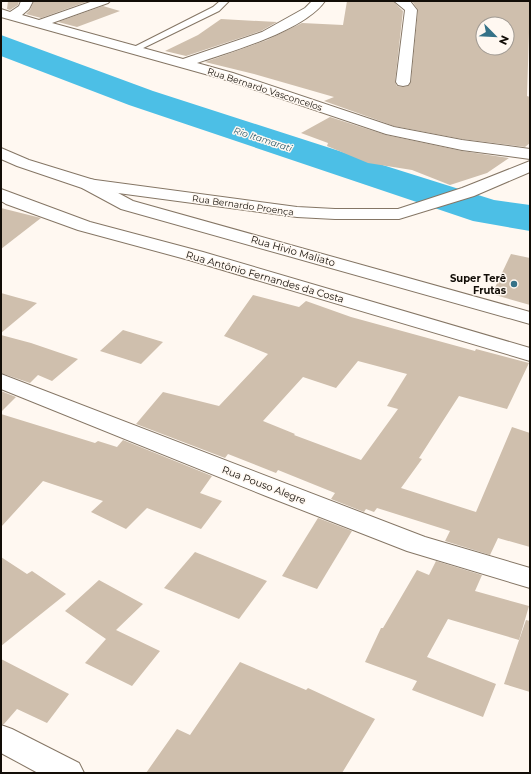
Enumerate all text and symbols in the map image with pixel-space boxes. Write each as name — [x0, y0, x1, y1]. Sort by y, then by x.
north arrow — [475, 16, 515, 56]
text: N — [496, 33, 512, 47]
street label: Rua Bernardo Vasconcelos — [206, 65, 324, 113]
water label: Rio Itamarati — [232, 124, 294, 154]
street label: Rua Bernardo Proença — [192, 192, 294, 218]
street label: Rua Hivio Maliato — [249, 233, 337, 269]
street label: Rua Antônio Fernandes da Costa — [184, 248, 346, 306]
place label: Super Terê Frutas — [450, 272, 507, 297]
marker: Super Terê Frutas — [509, 279, 519, 289]
street label: Rua Pouso Alegre — [220, 463, 308, 507]

